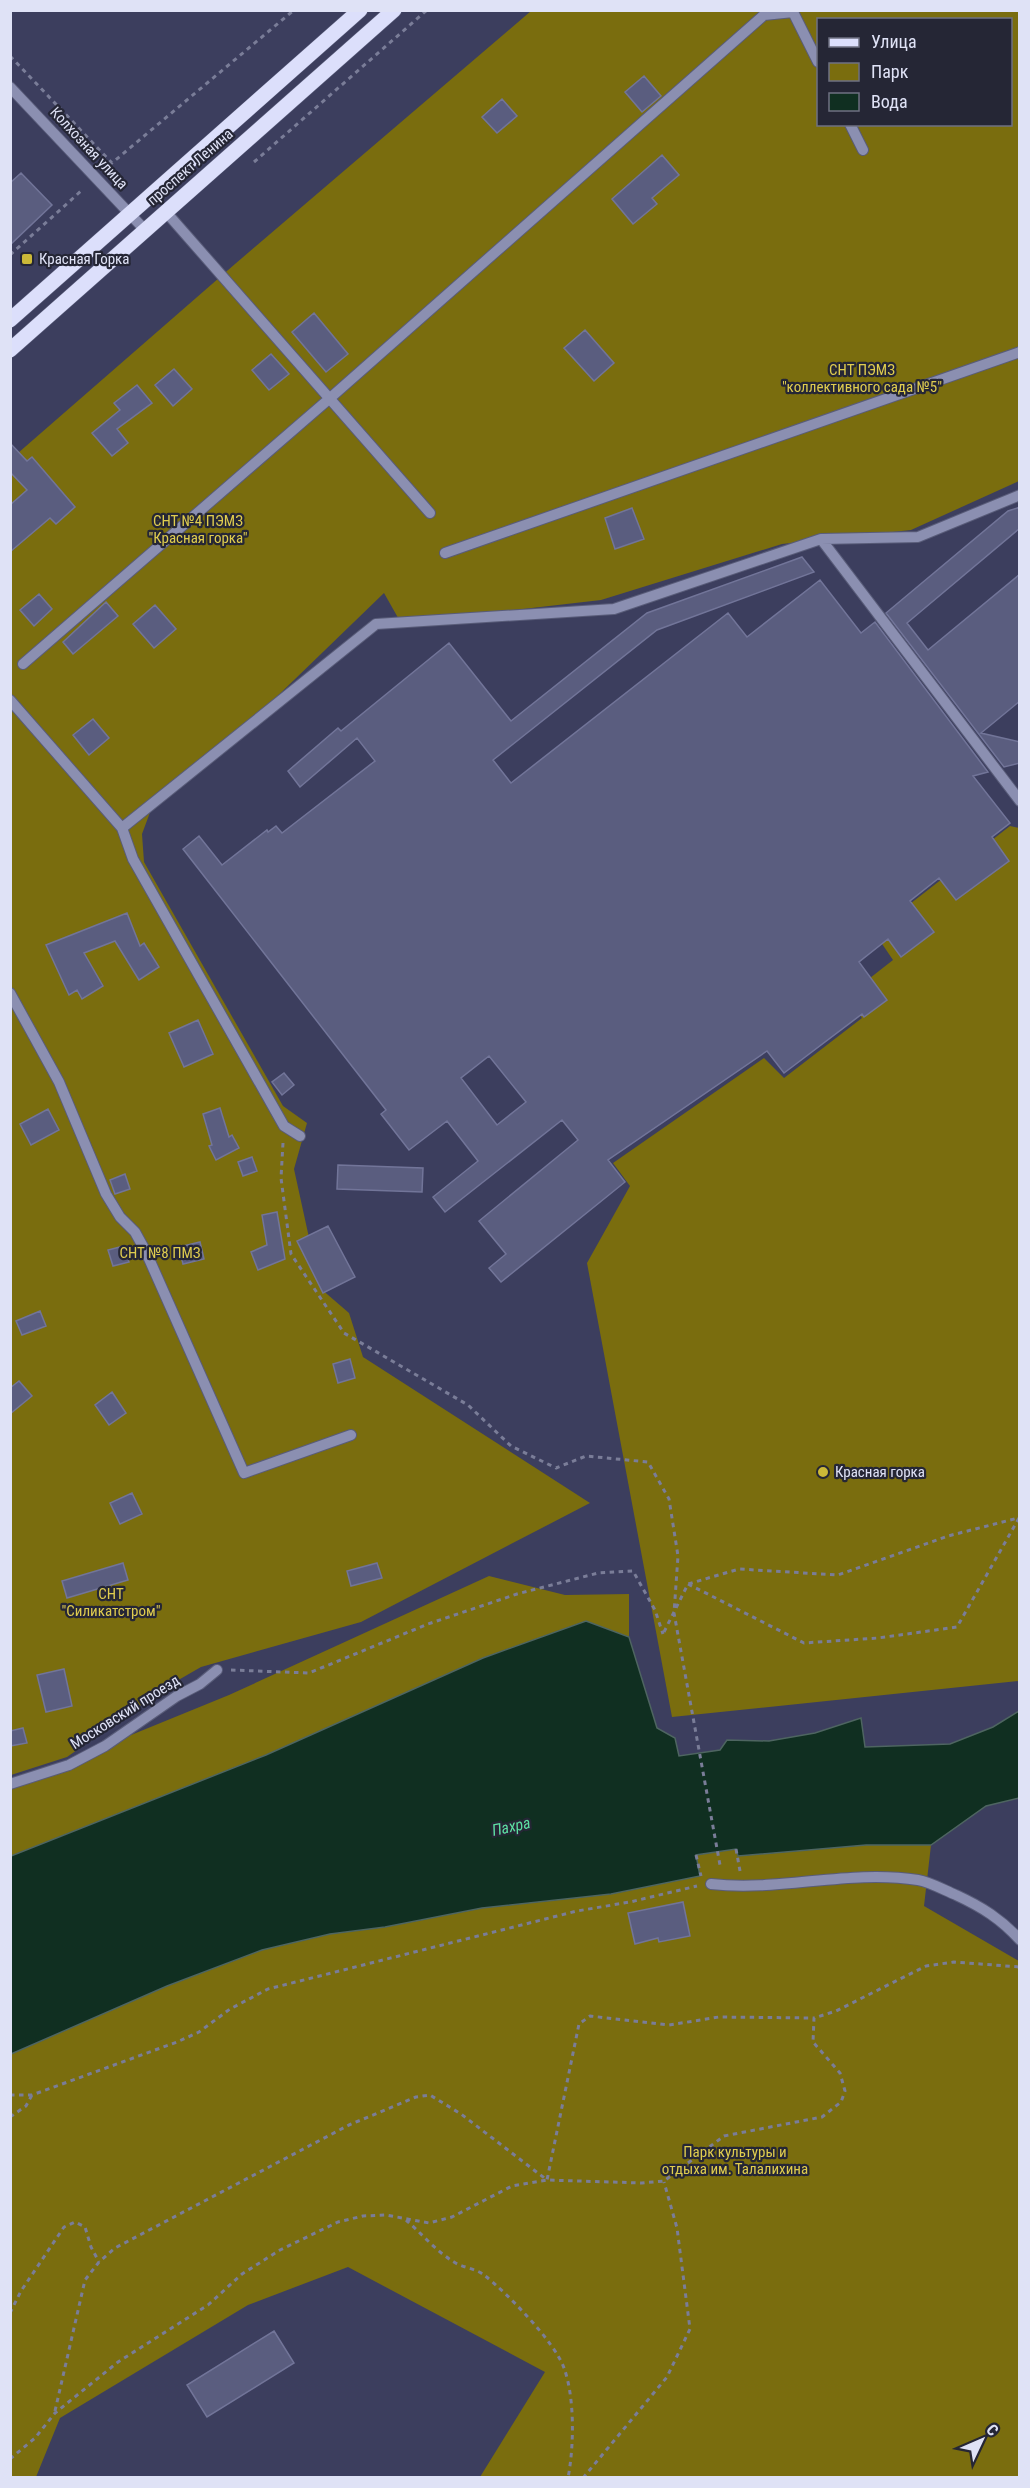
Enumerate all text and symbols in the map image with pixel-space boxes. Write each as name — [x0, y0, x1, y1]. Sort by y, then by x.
legend — [817, 18, 1012, 126]
text: Улица — [871, 31, 917, 52]
text: Парк — [871, 61, 909, 82]
text: Вода — [871, 91, 908, 112]
street label: Колхозная улица — [46, 103, 132, 193]
street label: проспект Ленина — [144, 125, 236, 209]
place label: Красная Горка — [39, 250, 130, 268]
marker: Красная Горка — [20, 252, 34, 266]
park label: СНТ ПЭМЗ "коллективного сада №5" — [782, 361, 942, 396]
park label: СНТ №4 ПЭМЗ "Красная горка" — [148, 512, 248, 547]
park label: СНТ №8 ПМЗ — [119, 1244, 201, 1262]
place label: Красная горка — [835, 1463, 925, 1481]
marker: Красная горка — [816, 1465, 830, 1479]
park label: СНТ "Силикатстром" — [61, 1585, 161, 1620]
street label: Московский проезд — [67, 1671, 183, 1753]
water label: Пахра — [490, 1813, 532, 1840]
park label: Парк культуры и отдыха им. Талалихина — [662, 2143, 808, 2178]
north arrow — [952, 2410, 1012, 2470]
text: С — [982, 2420, 1002, 2440]

